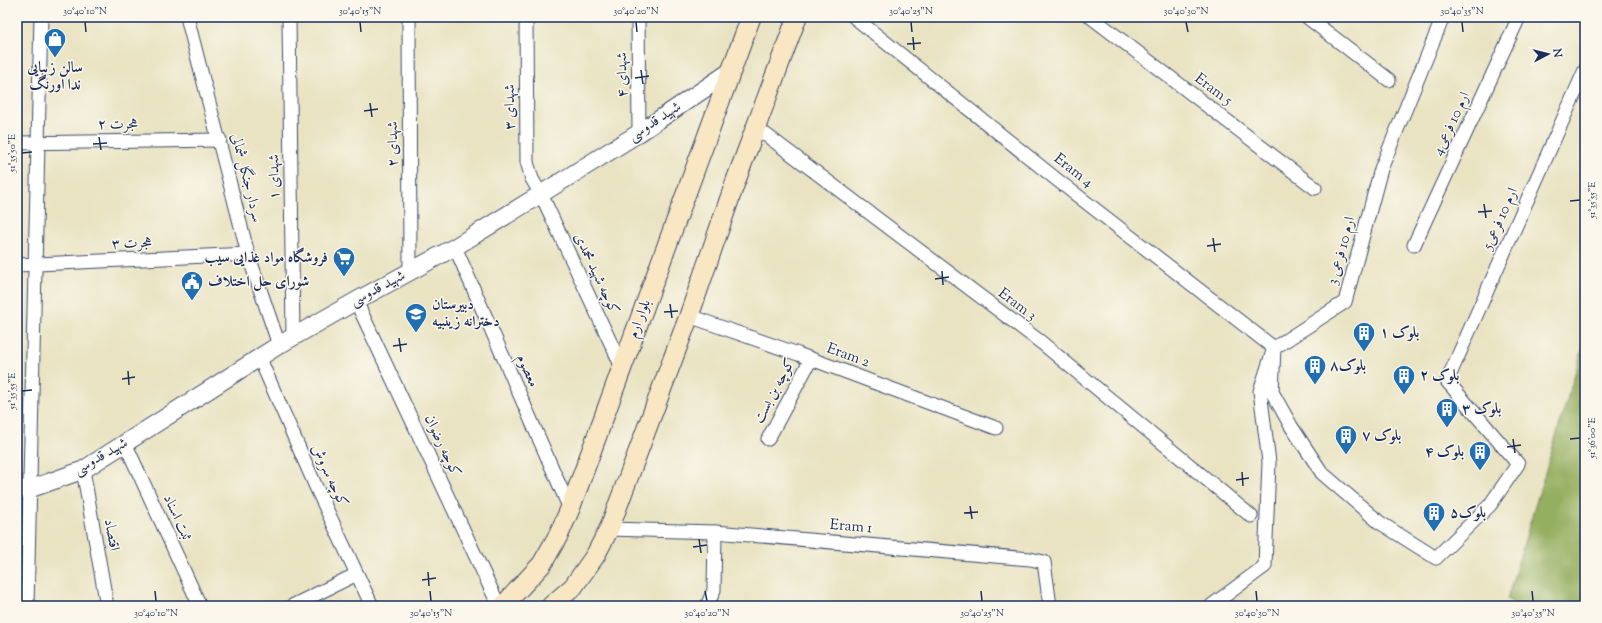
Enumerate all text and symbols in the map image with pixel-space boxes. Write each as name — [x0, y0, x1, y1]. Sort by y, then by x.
text: 30°40'10"N — [63, 4, 107, 19]
text: 30°40'15"N — [339, 4, 381, 19]
text: 30°40'20"N — [613, 4, 659, 19]
text: 30°40'25"N — [889, 4, 933, 19]
text: 30°40'30"N — [1164, 4, 1208, 19]
text: 30°40'35"N — [1440, 4, 1484, 19]
shop icon: سالن زیبایی ندا اورنگ — [42, 26, 68, 59]
north arrow — [1528, 34, 1568, 74]
text: N — [1548, 47, 1565, 58]
street label: شهدای ۴ — [612, 52, 634, 98]
place label: سالن زیبایی ندا اورنگ — [26, 58, 83, 96]
street label: Eram 5 — [1190, 69, 1236, 111]
street label: شهدای ۳ — [500, 84, 521, 130]
street label: ارم 10 فرعی4 — [1428, 89, 1477, 160]
street label: شهید قدوسی — [624, 97, 686, 147]
street label: هجرت ۲ — [97, 114, 139, 136]
street label: شهدای ۲ — [383, 121, 404, 167]
street label: سردار جنگل شمالی — [225, 131, 268, 225]
text: 51°35'50"E — [5, 134, 20, 173]
street label: Eram 4 — [1049, 149, 1097, 193]
street label: شهدای ۱ — [264, 154, 286, 200]
text: 51°35'55"E — [1585, 182, 1600, 219]
street label: ارم 10 فرعی5 — [1478, 185, 1525, 255]
street label: ارم 10 فرعی 3 — [1323, 214, 1362, 288]
street label: کوچه شهید محمدی — [568, 229, 624, 319]
street label: هجرت ۳ — [111, 232, 153, 256]
supermarket icon: فروشگاه مواد غذایی سیب — [331, 245, 357, 278]
place label: فروشگاه مواد غذایی سیب — [204, 247, 328, 269]
street label: شهید قدوسی — [347, 266, 409, 312]
public building icon: شورای حل اختلاف — [179, 269, 205, 302]
place label: شورای حل اختلاف — [208, 272, 309, 293]
street label: Eram 3 — [993, 284, 1041, 326]
place label: دبیرستان دخترانه زینبیه — [432, 295, 500, 333]
street label: بلوار ارم — [623, 297, 658, 342]
school or university icon: دبیرستان دخترانه زینبیه — [403, 301, 429, 334]
building icon: بلوک ۱ — [1351, 320, 1377, 353]
place label: بلوک ۱ — [1380, 323, 1419, 344]
street label: Eram 2 — [824, 339, 872, 373]
street label: معصوم — [510, 351, 544, 391]
building icon: بلوک۸ — [1302, 353, 1328, 386]
street label: کوچه بن بست — [749, 355, 801, 427]
place label: بلوک۸ — [1330, 356, 1366, 377]
building icon: بلوک ۲ — [1391, 363, 1417, 396]
place label: بلوک ۲ — [1420, 366, 1459, 387]
text: 51°35'55"E — [5, 373, 20, 410]
building icon: بلوک ۳ — [1434, 396, 1460, 429]
place label: بلوک ۳ — [1462, 399, 1501, 420]
street label: کوچه رضوان — [418, 411, 466, 481]
text: 51°36'00"E — [1585, 417, 1600, 460]
building icon: بلوک ۷ — [1333, 423, 1359, 456]
place label: بلوک ۷ — [1362, 426, 1401, 447]
street label: شهید قدوسی — [70, 433, 132, 481]
building icon: بلوک ۴ — [1467, 439, 1493, 472]
street label: کوچه سروش — [305, 441, 353, 511]
place label: بلوک ۴ — [1425, 442, 1464, 463]
street label: ثبت اسناد — [157, 491, 197, 545]
building icon: بلوک۵ — [1421, 500, 1447, 533]
place label: بلوک۵ — [1450, 503, 1486, 524]
street label: Eram 1 — [829, 515, 873, 539]
street label: اقتصاد — [98, 517, 124, 553]
text: 30°40'10"N — [134, 606, 178, 621]
text: 30°40'15"N — [410, 606, 452, 621]
text: 30°40'20"N — [684, 606, 730, 621]
text: 30°40'25"N — [960, 606, 1004, 621]
text: 30°40'30"N — [1235, 606, 1279, 621]
text: 30°40'35"N — [1511, 606, 1555, 621]

